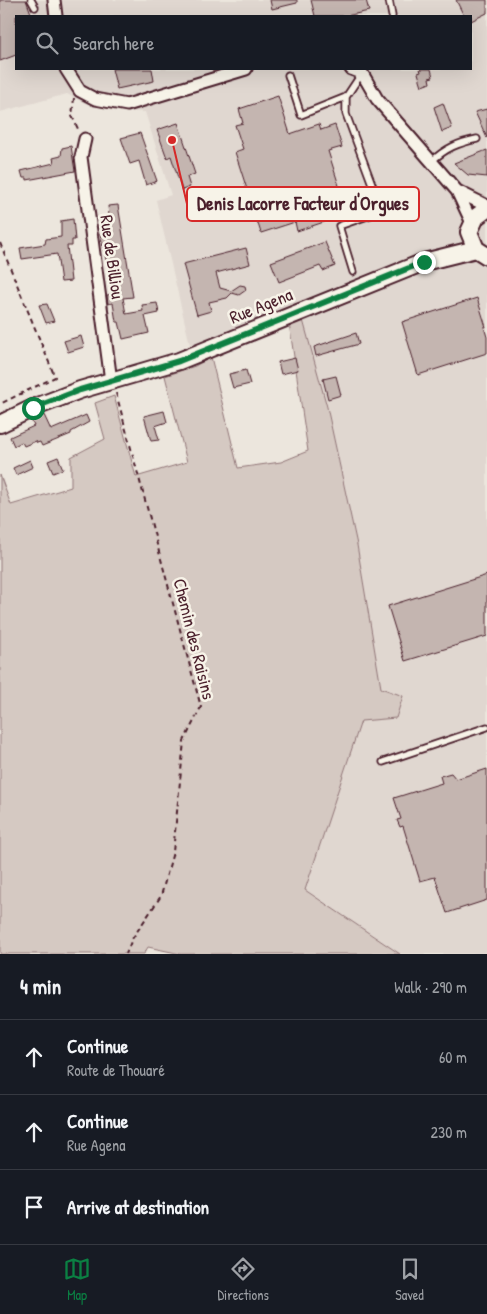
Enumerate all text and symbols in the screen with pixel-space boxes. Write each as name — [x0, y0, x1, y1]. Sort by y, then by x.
search box — [15, 15, 472, 70]
icon: search — [33, 29, 61, 57]
text: Search here — [73, 30, 154, 56]
callout: Denis Lacorre Facteur d'Orgues — [187, 187, 419, 221]
text: Denis Lacorre Facteur d'Orgues — [197, 190, 410, 217]
street label: Rue de Billiou — [94, 213, 131, 300]
route end — [413, 251, 436, 274]
street label: Rue Agena — [226, 282, 296, 329]
route start — [22, 397, 45, 420]
street label: Chemin des Raisins — [167, 576, 222, 702]
text: 4 min — [20, 972, 61, 1001]
text: Walk · 290 m — [394, 976, 467, 998]
text: Continue — [67, 1033, 128, 1059]
icon: ahead — [20, 1043, 48, 1071]
text: 60 m — [439, 1046, 467, 1068]
text: Route de Thouaré — [67, 1059, 165, 1081]
text: Continue — [67, 1108, 128, 1134]
icon: ahead — [20, 1118, 48, 1146]
text: 230 m — [431, 1121, 467, 1143]
text: Rue Agena — [67, 1134, 126, 1156]
icon: arrive — [20, 1193, 48, 1221]
text: Arrive at destination — [67, 1194, 209, 1220]
tab: Map — [63, 1255, 91, 1304]
tab: Directions — [217, 1255, 269, 1304]
tab: Saved — [395, 1255, 424, 1304]

